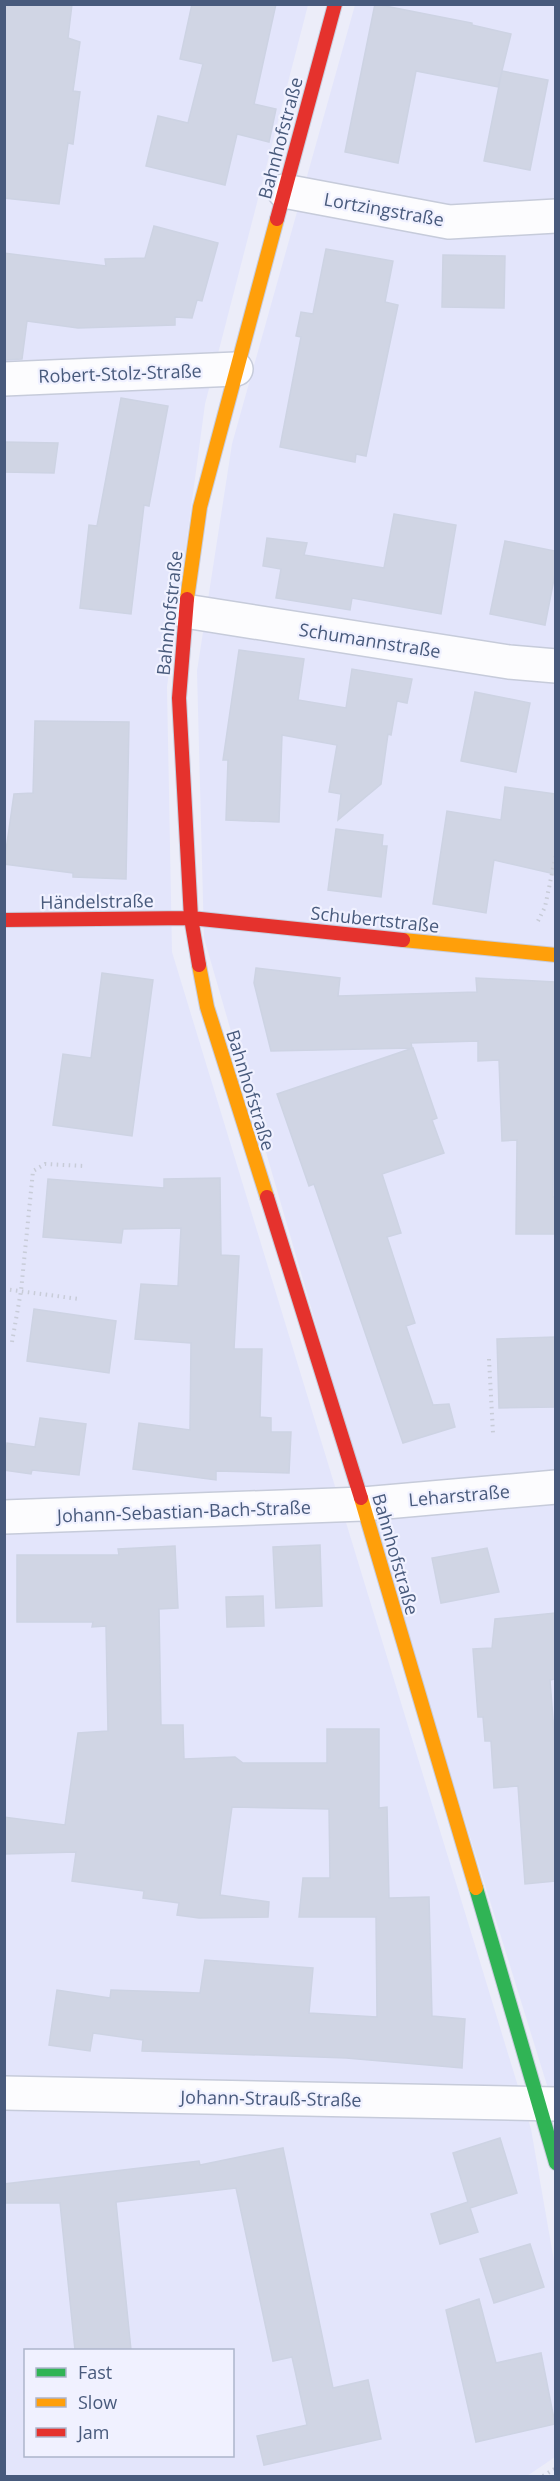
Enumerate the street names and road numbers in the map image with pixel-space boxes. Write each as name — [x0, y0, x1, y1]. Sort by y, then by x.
street label: Bahnhofstraße — [252, 74, 308, 202]
street label: Lortzingstraße — [322, 187, 446, 231]
street label: Robert-Stolz-Straße — [38, 358, 202, 388]
street label: Bahnhofstraße — [151, 549, 187, 677]
street label: Schumannstraße — [298, 617, 442, 663]
street label: Händelstraße — [40, 888, 154, 914]
street label: Schubertstraße — [310, 900, 440, 938]
street label: Bahnhofstraße — [221, 1027, 281, 1153]
street label: Leharstraße — [407, 1479, 511, 1511]
street label: Bahnhofstraße — [367, 1490, 425, 1618]
street label: Johann-Sebastian-Bach-Straße — [55, 1495, 311, 1527]
street label: Johann-Strauß-Straße — [178, 2084, 362, 2112]

